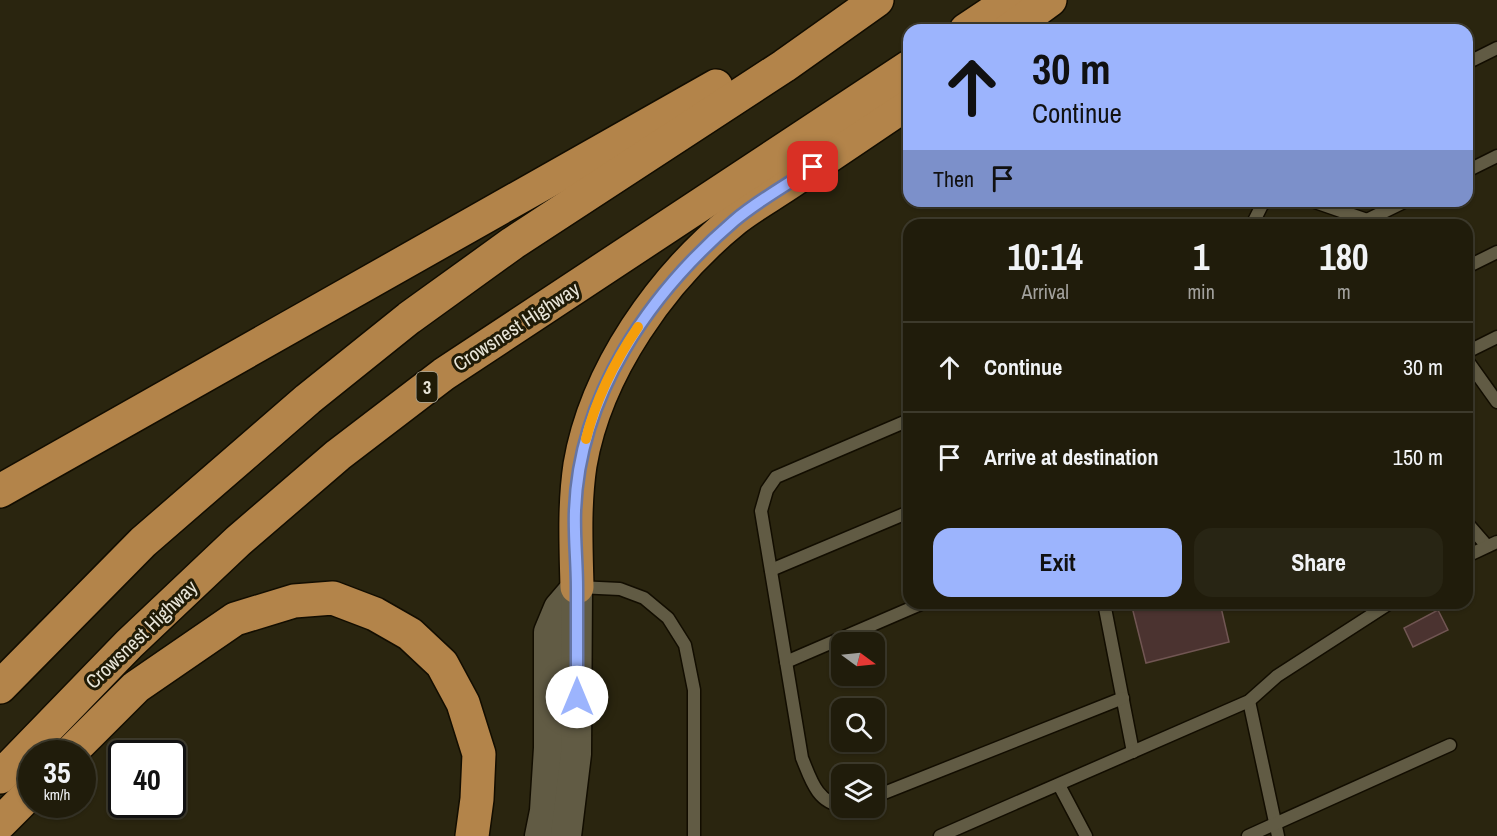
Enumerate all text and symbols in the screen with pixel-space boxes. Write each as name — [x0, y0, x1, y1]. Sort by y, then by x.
text: 30 m — [1032, 41, 1111, 97]
icon: ahead — [933, 48, 1011, 126]
text: Continue — [1032, 95, 1122, 131]
pin — [787, 141, 838, 192]
icon: arrive — [796, 150, 829, 183]
icon: arrive — [986, 162, 1019, 195]
text: Then — [933, 164, 974, 194]
text: 10:14 — [1007, 233, 1083, 281]
text: 1 — [1193, 233, 1209, 281]
text: 180 — [1319, 233, 1369, 281]
street label: Crowsnest Highway — [447, 275, 585, 377]
text: Arrival — [1022, 278, 1069, 305]
text: min — [1187, 278, 1215, 305]
text: m — [1337, 278, 1351, 305]
icon: ahead — [933, 351, 966, 384]
text: Continue — [984, 352, 1062, 382]
text: 30 m — [1403, 352, 1443, 382]
road number: 3 — [416, 372, 438, 402]
icon: arrive — [933, 441, 966, 474]
text: Arrive at destination — [984, 442, 1158, 472]
text: 150 m — [1393, 442, 1443, 472]
button: Exit — [933, 528, 1182, 597]
button: Share — [1194, 528, 1443, 597]
street label: Crowsnest Highway — [79, 573, 203, 694]
north arrow — [831, 632, 885, 686]
map controls — [831, 632, 885, 818]
position arrow — [545, 665, 609, 729]
button: search — [831, 698, 885, 752]
speed limit sign: 40 — [108, 740, 186, 818]
text: 35 — [43, 752, 71, 792]
button: layers — [831, 764, 885, 818]
text: km/h — [44, 784, 70, 805]

